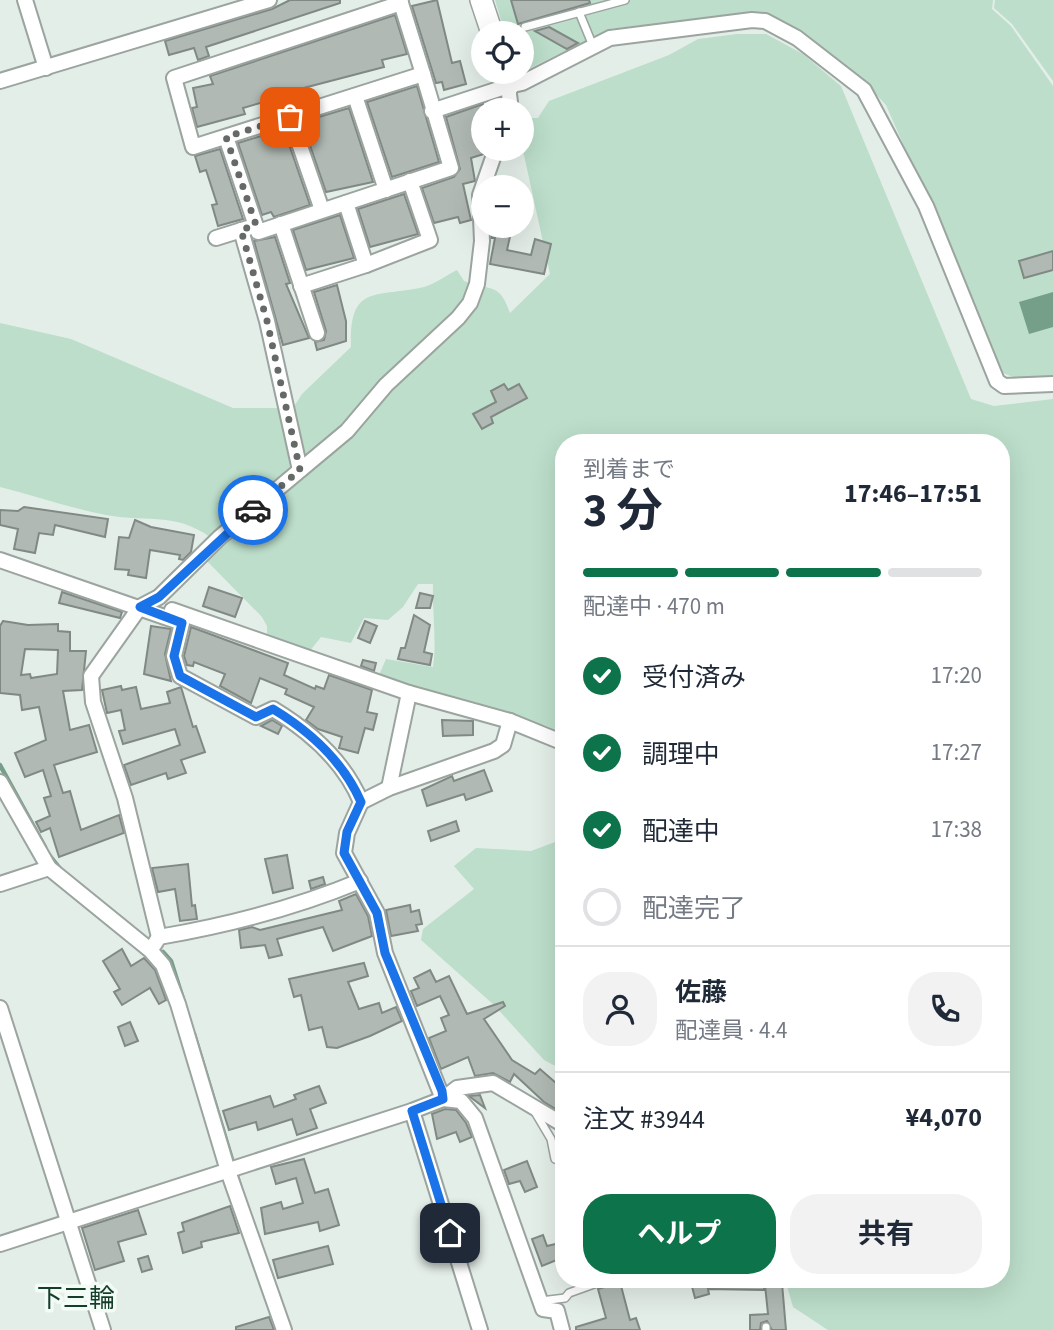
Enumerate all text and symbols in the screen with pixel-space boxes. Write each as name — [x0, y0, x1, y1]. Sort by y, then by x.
map controls — [471, 21, 534, 238]
button: locate — [471, 21, 534, 84]
pin — [260, 87, 320, 147]
icon: bag — [271, 98, 309, 136]
button: + — [471, 98, 534, 161]
button: − — [471, 175, 534, 238]
text: 到着まで — [583, 453, 675, 486]
courier — [218, 475, 288, 545]
text: 17:46–17:51 — [844, 475, 982, 512]
text: 3 分 — [583, 479, 663, 544]
icon: car — [234, 491, 272, 529]
text: 配達中 · 470 m — [583, 590, 725, 623]
icon: check — [583, 657, 621, 695]
text: 受付済み — [642, 659, 746, 696]
text: 17:20 — [931, 659, 982, 692]
icon: check — [583, 734, 621, 772]
text: 調理中 — [642, 736, 720, 773]
text: 17:27 — [931, 736, 982, 769]
icon: check — [583, 811, 621, 849]
text: 配達中 — [642, 813, 720, 850]
text: 17:38 — [931, 813, 982, 846]
text: 配達完了 — [642, 890, 746, 927]
button: person — [583, 972, 657, 1046]
button: phone — [908, 972, 982, 1046]
text: 佐藤 — [675, 974, 727, 1011]
text: 配達員 · 4.4 — [675, 1014, 788, 1047]
text: ¥4,070 — [906, 1099, 982, 1136]
text: 注文 #3944 — [583, 1101, 705, 1138]
button: ヘルプ — [583, 1194, 776, 1274]
button: 共有 — [790, 1194, 982, 1274]
pin — [420, 1203, 480, 1263]
icon: home — [431, 1214, 469, 1252]
district label: 下三輪 — [37, 1280, 115, 1317]

